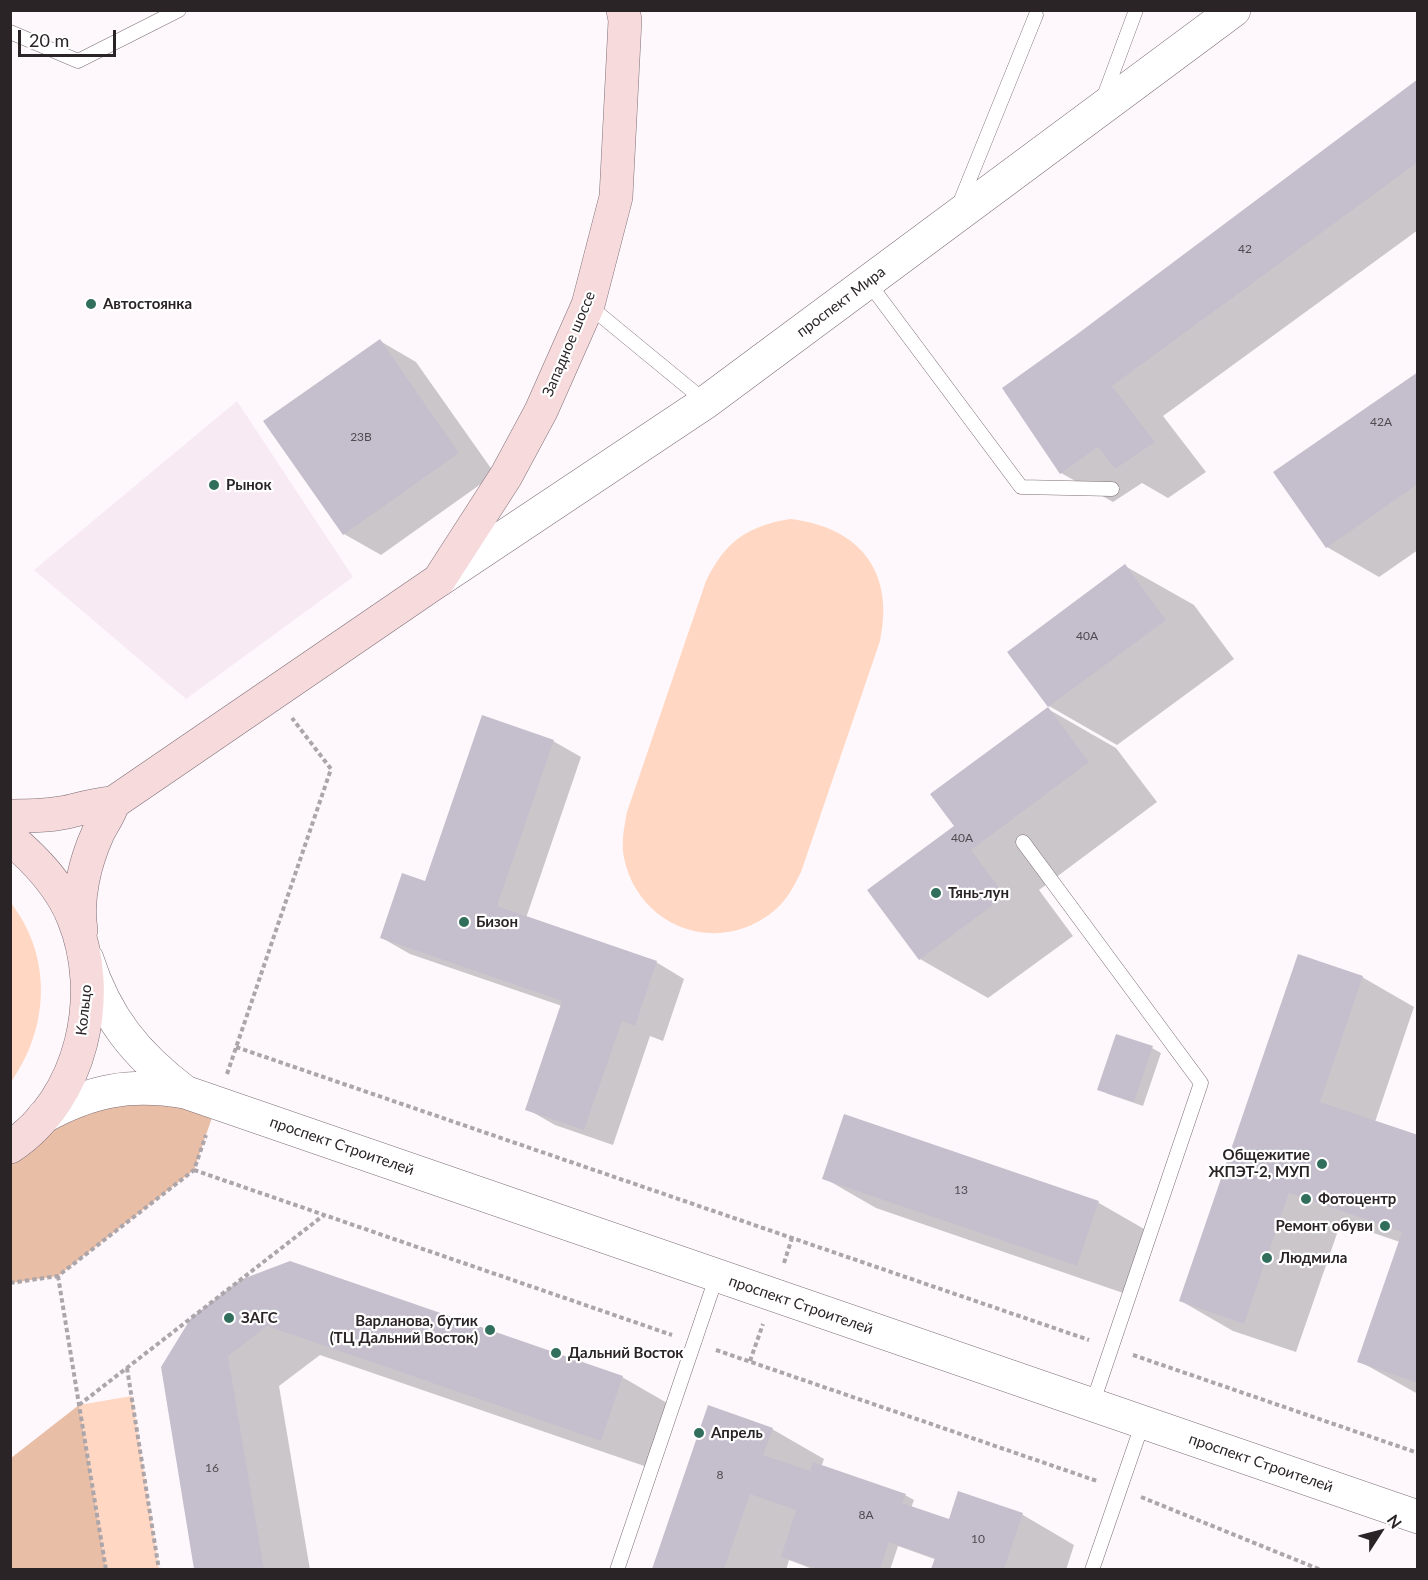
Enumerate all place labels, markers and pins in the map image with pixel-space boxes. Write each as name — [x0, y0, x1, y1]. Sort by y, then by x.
place label: Автостоянка — [103, 295, 192, 313]
marker: Автостоянка — [84, 297, 98, 311]
place label: Рынок — [226, 476, 272, 494]
marker: Рынок — [207, 478, 221, 492]
place label: Тянь-лун — [948, 884, 1009, 902]
marker: Тянь-лун — [929, 886, 943, 900]
place label: Бизон — [476, 913, 518, 931]
marker: Бизон — [457, 915, 471, 929]
place label: Общежитие ЖПЭТ-2, МУП — [1209, 1146, 1310, 1181]
marker: Общежитие ЖПЭТ-2, МУП — [1315, 1157, 1329, 1171]
place label: Фотоцентр — [1318, 1190, 1396, 1208]
marker: Фотоцентр — [1299, 1192, 1313, 1206]
place label: Ремонт обуви — [1275, 1217, 1373, 1235]
marker: Ремонт обуви — [1378, 1219, 1392, 1233]
place label: Людмила — [1279, 1249, 1347, 1267]
marker: Людмила — [1260, 1251, 1274, 1265]
place label: ЗАГС — [241, 1309, 278, 1327]
marker: ЗАГС — [222, 1311, 236, 1325]
place label: Варланова, бутик (ТЦ Дальний Восток) — [330, 1312, 478, 1347]
marker: Варланова, бутик (ТЦ Дальний Восток) — [483, 1323, 497, 1337]
place label: Дальний Восток — [568, 1344, 683, 1362]
marker: Дальний Восток — [549, 1346, 563, 1360]
place label: Апрель — [711, 1424, 763, 1442]
marker: Апрель — [692, 1426, 706, 1440]

